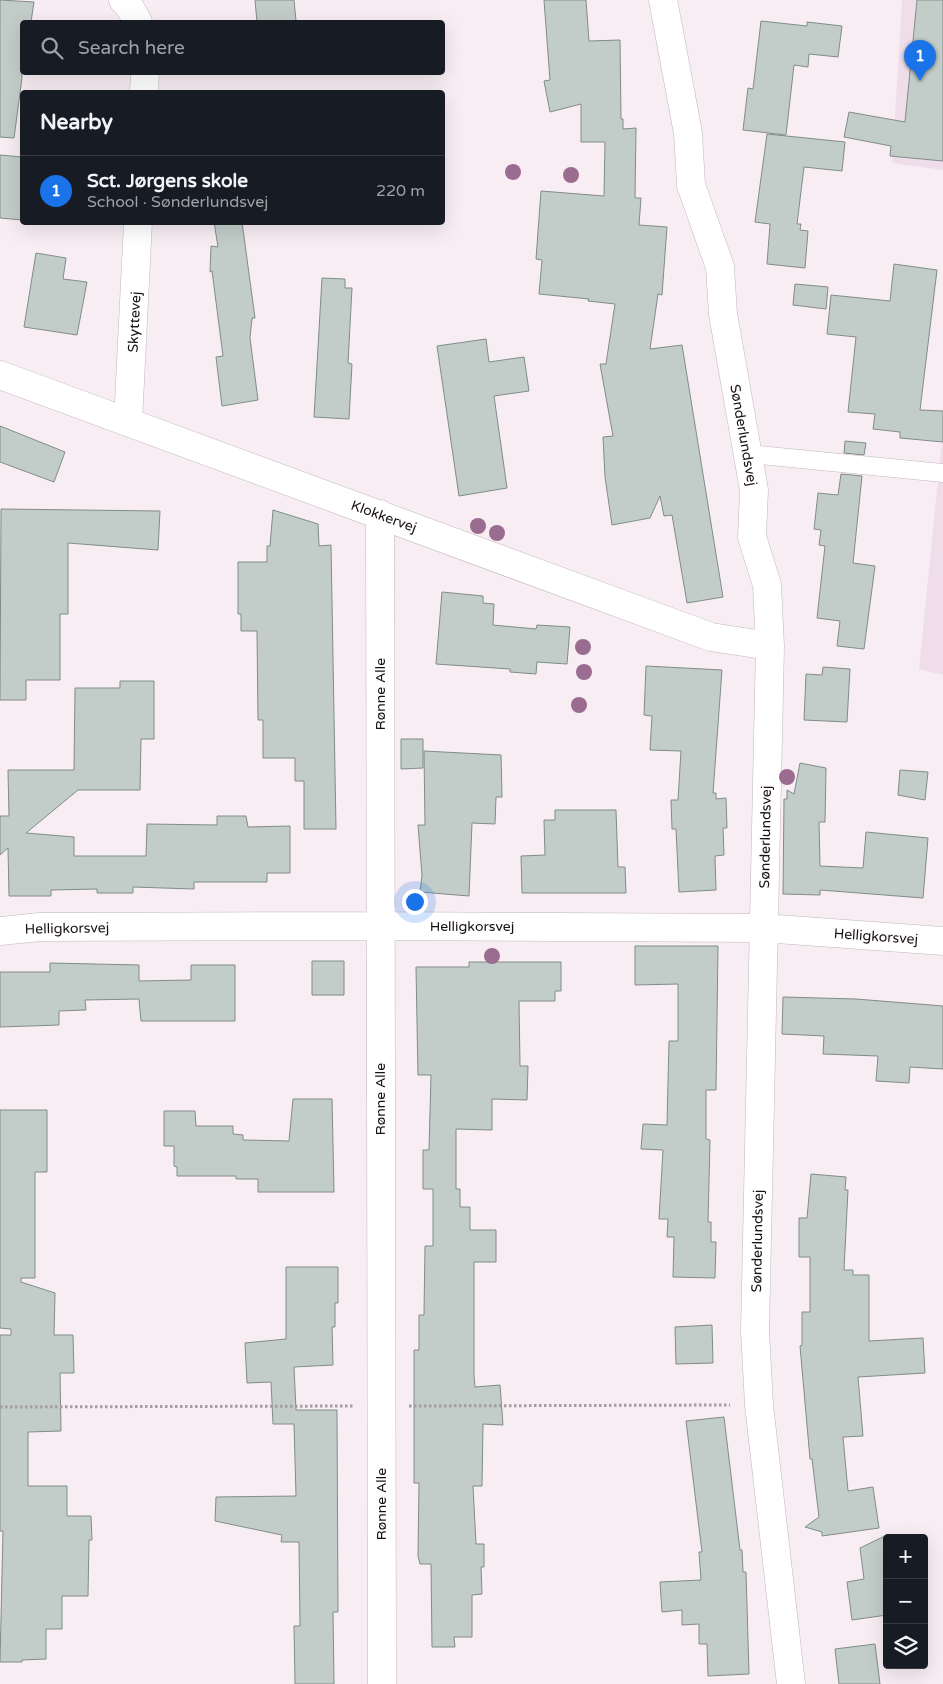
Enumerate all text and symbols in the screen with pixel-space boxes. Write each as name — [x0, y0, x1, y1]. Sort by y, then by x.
search box — [20, 20, 445, 75]
icon: search — [38, 34, 66, 62]
text: Search here — [78, 37, 185, 59]
pin: 1 — [904, 40, 936, 81]
text: Nearby — [40, 110, 113, 135]
text: Sct. Jørgens skole — [87, 170, 248, 192]
text: 1 — [51, 181, 61, 201]
text: 220 m — [376, 181, 425, 201]
text: School · Sønderlundsvej — [87, 192, 268, 212]
street label: Skyttevej — [124, 291, 145, 353]
street label: Sønderlundsvej — [726, 383, 761, 487]
street label: Klokkervej — [349, 497, 419, 536]
street label: Rønne Alle — [372, 658, 389, 730]
street label: Sønderlundsvej — [756, 786, 775, 888]
your location — [402, 889, 428, 915]
street label: Helligkorsvej — [430, 918, 514, 935]
street label: Helligkorsvej — [25, 919, 109, 938]
street label: Helligkorsvej — [833, 925, 919, 948]
street label: Rønne Alle — [372, 1063, 389, 1135]
street label: Sønderlundsvej — [748, 1190, 767, 1292]
street label: Rønne Alle — [373, 1468, 390, 1540]
map controls — [883, 1534, 928, 1669]
button: + — [883, 1534, 928, 1579]
button: − — [883, 1579, 928, 1624]
button: layers — [883, 1624, 928, 1669]

